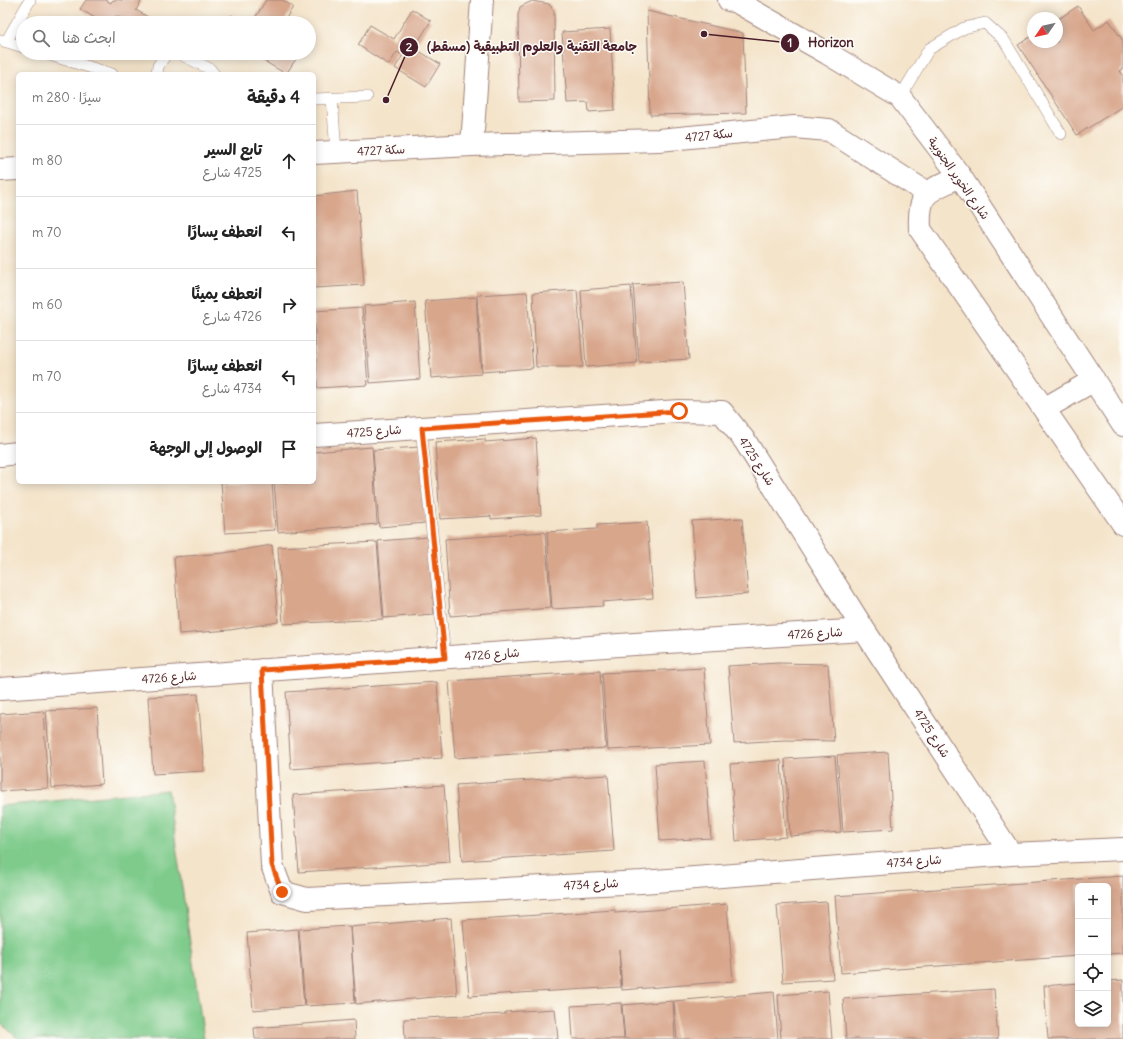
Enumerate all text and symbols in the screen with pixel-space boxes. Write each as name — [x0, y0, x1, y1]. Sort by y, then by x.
north arrow — [1027, 12, 1063, 48]
search box — [16, 16, 316, 60]
icon: search — [30, 27, 52, 49]
text: ابحث هنا — [62, 28, 116, 47]
callout: Horizon — [780, 30, 861, 55]
callout: (جامعة التقنية والعلوم التطبيقية (مسقط — [399, 34, 645, 59]
text: Horizon — [808, 34, 854, 51]
text: 1 — [788, 35, 792, 50]
text: (جامعة التقنية والعلوم التطبيقية (مسقط — [427, 38, 638, 57]
text: 2 — [406, 39, 413, 54]
text: 4 دقيقة — [247, 86, 300, 108]
text: سيرًا · 280 m — [32, 89, 101, 106]
street label: سكة 4727 — [684, 125, 734, 145]
street label: شارع الخوير الجنوبية — [923, 134, 993, 223]
text: تابع السير — [205, 140, 262, 159]
street label: سكة 4727 — [357, 141, 405, 159]
icon: ahead — [278, 150, 300, 172]
text: 80 m — [32, 152, 63, 169]
text: 4725 شارع — [202, 164, 262, 181]
text: انعطف يسارًا — [188, 222, 262, 241]
icon: left — [278, 222, 300, 244]
text: 70 m — [32, 224, 61, 241]
text: انعطف يمينًا — [191, 284, 262, 303]
icon: right — [278, 294, 300, 316]
text: 60 m — [32, 296, 63, 313]
text: 4726 شارع — [202, 308, 262, 325]
text: انعطف يسارًا — [188, 356, 262, 375]
icon: left — [278, 366, 300, 388]
text: 70 m — [32, 368, 61, 385]
text: 4734 شارع — [202, 380, 262, 397]
route start — [670, 402, 688, 420]
street label: 4725 شارع — [346, 422, 402, 442]
street label: 4725 شارع — [734, 434, 778, 489]
text: الوصول إلى الوجهة — [149, 438, 262, 457]
icon: arrive — [278, 438, 300, 460]
street label: 4726 شارع — [787, 624, 843, 644]
street label: 4726 شارع — [464, 645, 520, 665]
street label: 4726 شارع — [141, 668, 197, 688]
street label: 4725 شارع — [909, 706, 953, 761]
street label: 4734 شارع — [886, 852, 942, 872]
street label: 4734 شارع — [563, 875, 619, 895]
route end — [273, 883, 291, 901]
map controls — [1075, 883, 1111, 1027]
button: + — [1075, 883, 1111, 919]
button: − — [1075, 919, 1111, 955]
button: locate — [1075, 955, 1111, 991]
button: layers — [1075, 991, 1111, 1027]

